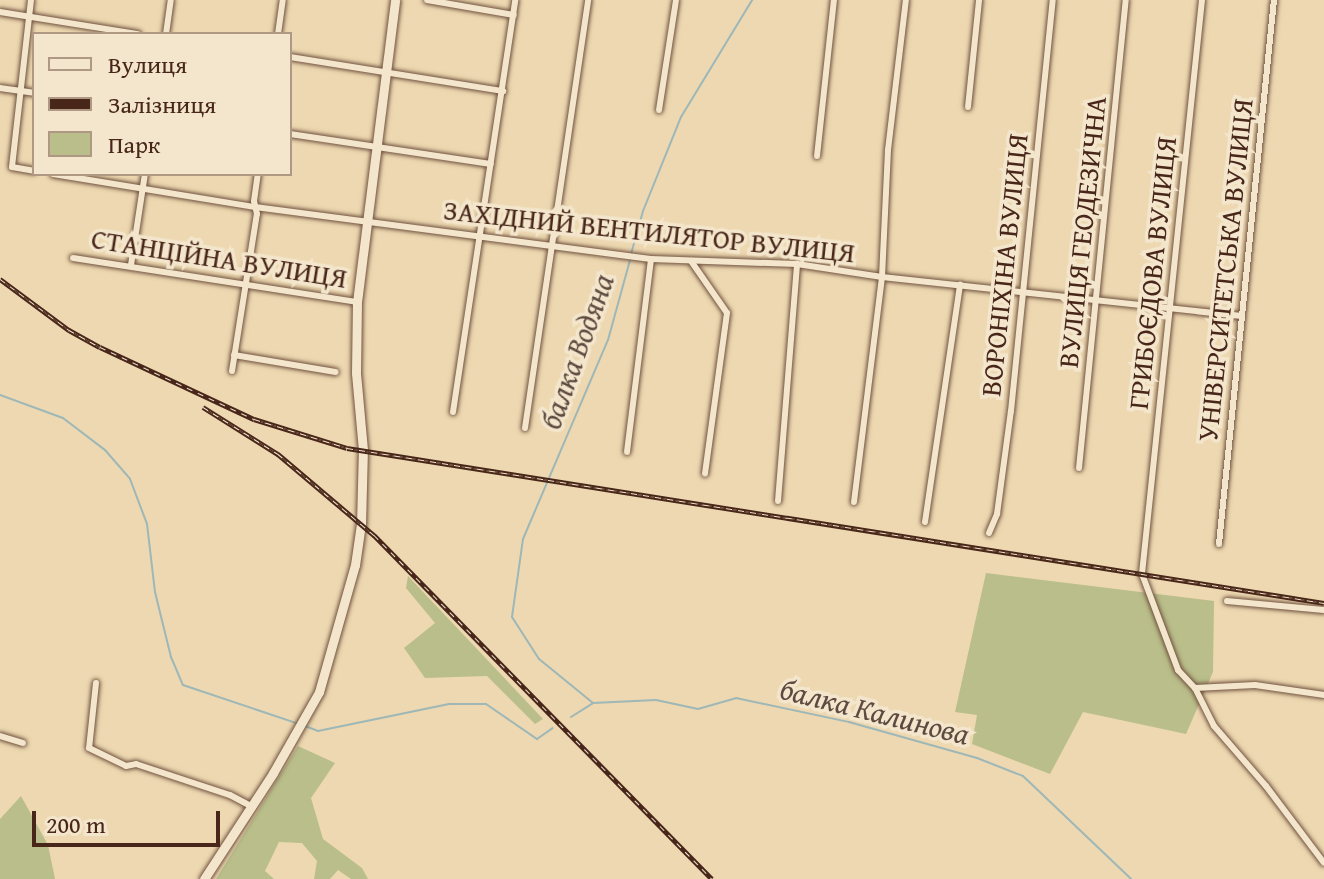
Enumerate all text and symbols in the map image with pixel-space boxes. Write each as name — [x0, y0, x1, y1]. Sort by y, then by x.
legend — [32, 32, 292, 176]
text: Вулиця — [108, 47, 187, 82]
text: Залізниця — [108, 87, 216, 122]
street label: ВУЛИЦЯ ГЕОДЕЗИЧНА — [1051, 94, 1113, 370]
street label: УНІВЕРСИТЕТСЬКА ВУЛИЦЯ — [1190, 97, 1260, 443]
text: Парк — [108, 127, 160, 162]
street label: ВОРОНІХІНА ВУЛИЦЯ — [973, 132, 1035, 398]
street label: ГРИБОЄДОВА ВУЛИЦЯ — [1121, 135, 1183, 411]
street label: ЗАХІДНИЙ ВЕНТИЛЯТОР ВУЛИЦЯ — [442, 193, 856, 269]
street label: СТАНЦІЙНА ВУЛИЦЯ — [89, 221, 349, 295]
water label: балка Водяна — [531, 269, 621, 433]
water label: балка Калинова — [777, 670, 973, 752]
scale bar — [36, 795, 224, 845]
text: 200 m — [46, 807, 106, 842]

